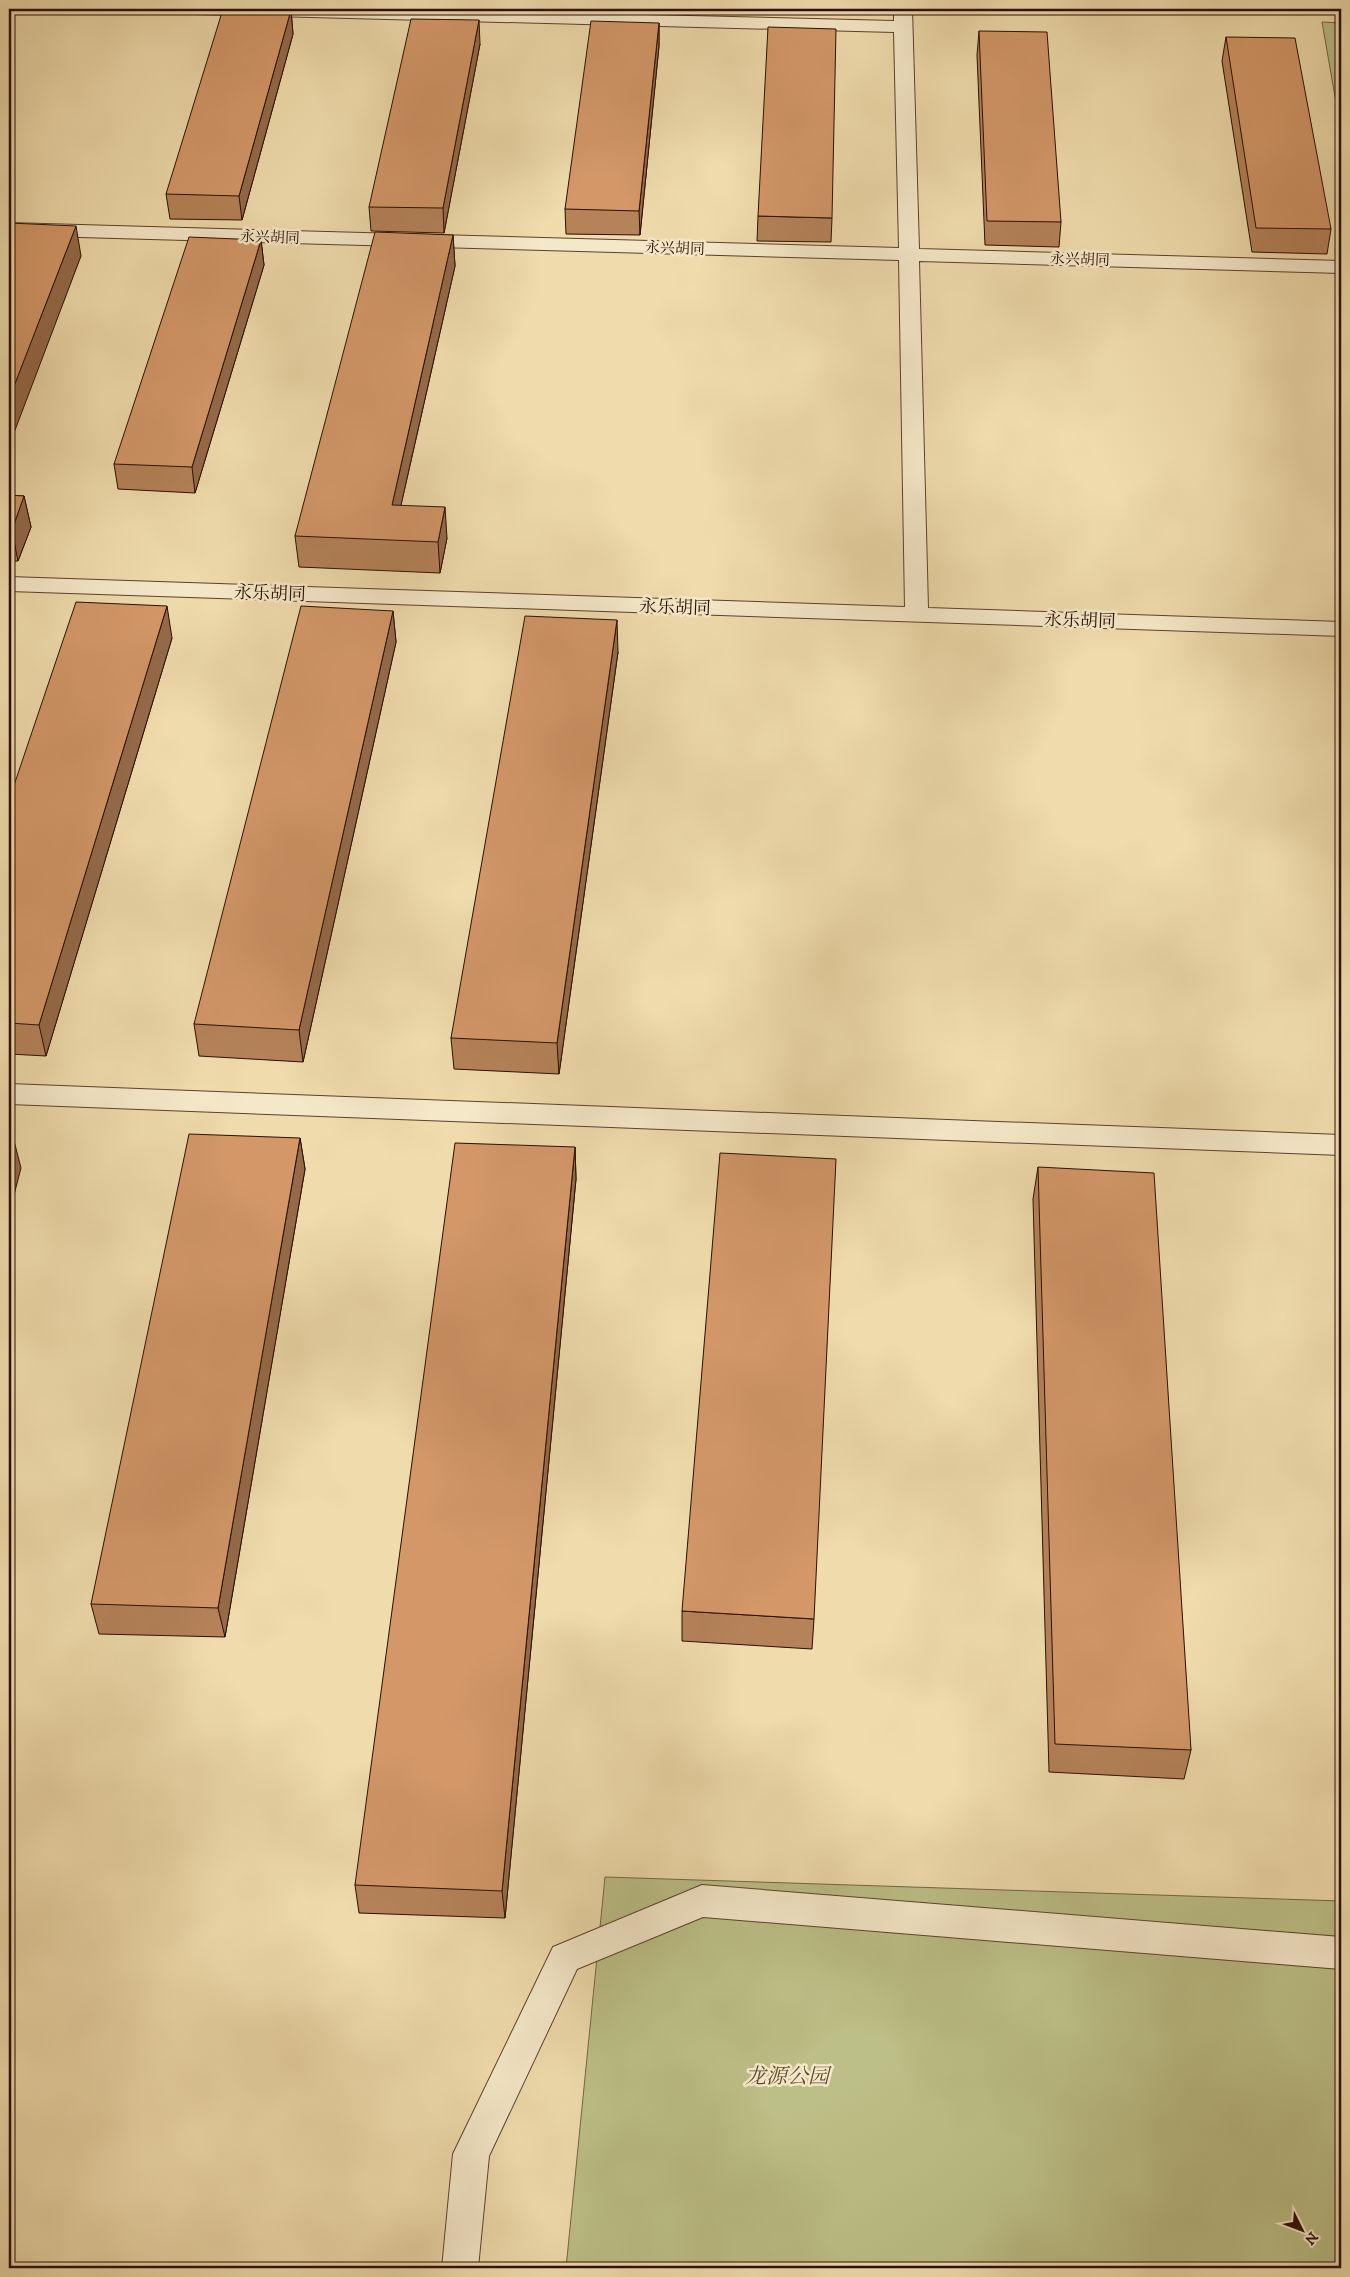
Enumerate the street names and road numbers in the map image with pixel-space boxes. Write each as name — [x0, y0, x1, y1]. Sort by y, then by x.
street label: 永兴胡同 — [240, 227, 300, 248]
street label: 永兴胡同 — [645, 238, 705, 259]
street label: 永兴胡同 — [1050, 249, 1110, 270]
street label: 永乐胡同 — [234, 582, 306, 606]
street label: 永乐胡同 — [639, 596, 711, 620]
street label: 永乐胡同 — [1044, 609, 1116, 633]

